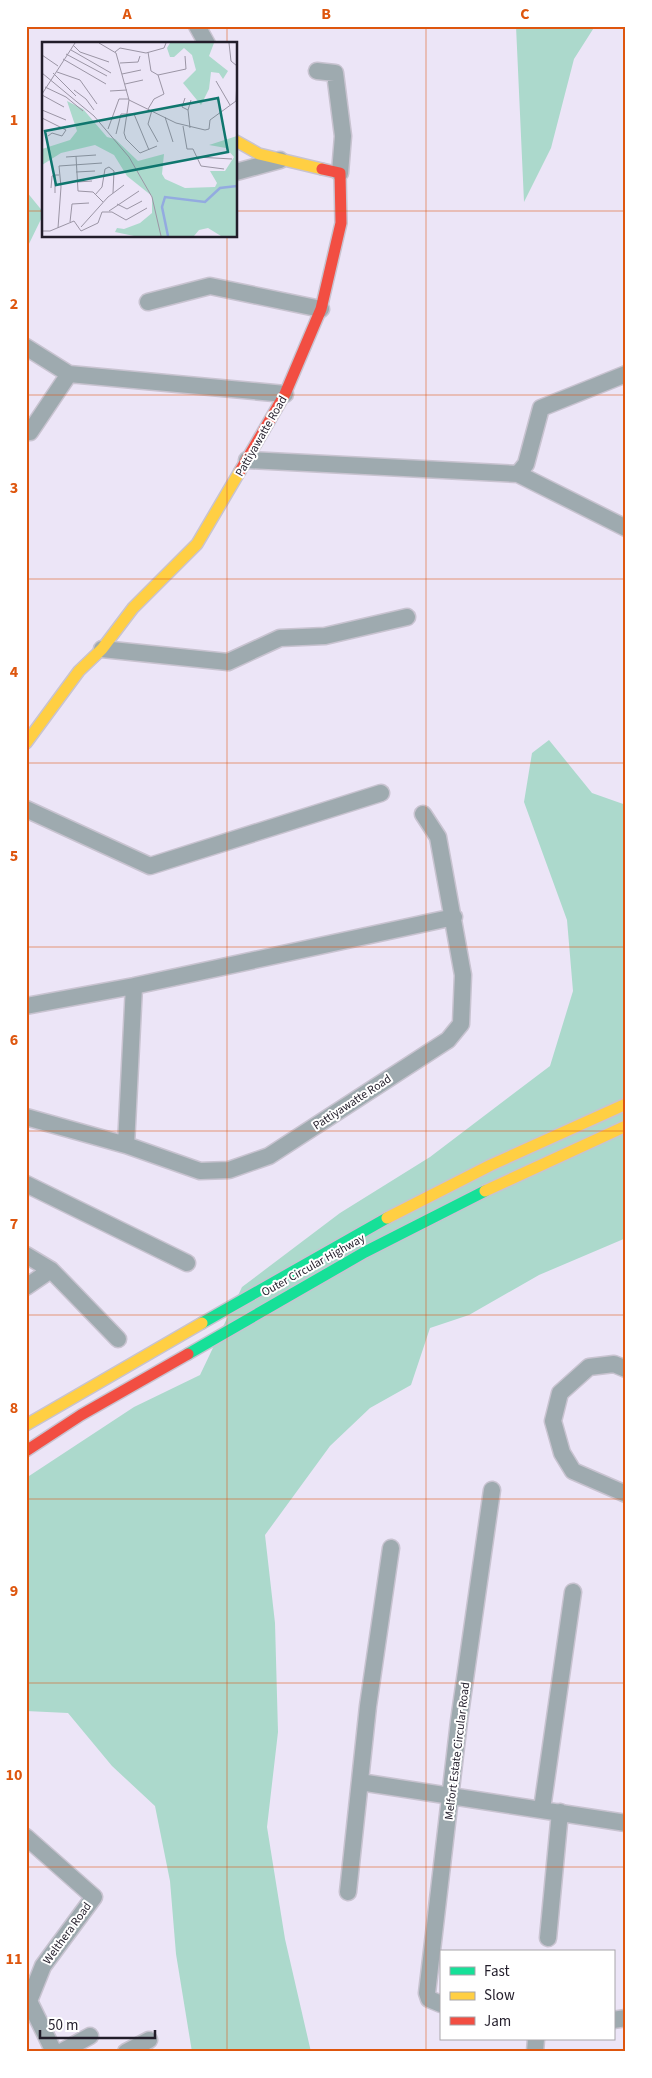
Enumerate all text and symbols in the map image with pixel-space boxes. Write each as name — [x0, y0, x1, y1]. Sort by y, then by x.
text: A — [121, 3, 132, 25]
text: B — [321, 3, 331, 25]
text: C — [520, 3, 530, 25]
inset map — [42, 42, 238, 238]
text: 1 — [10, 109, 18, 131]
text: 2 — [10, 293, 18, 315]
street label: Pattiyawatte Road — [231, 393, 291, 480]
text: 3 — [10, 477, 18, 499]
text: 4 — [10, 661, 19, 683]
text: 5 — [10, 845, 18, 867]
text: 6 — [10, 1029, 18, 1051]
street label: Pattiyawatte Road — [310, 1071, 395, 1134]
text: 7 — [10, 1213, 18, 1235]
street label: Outer Circular Highway — [258, 1230, 368, 1301]
text: 8 — [10, 1397, 18, 1419]
text: 9 — [10, 1580, 18, 1602]
street label: Melfort Estate Circular Road — [441, 1681, 474, 1821]
text: 10 — [6, 1764, 22, 1786]
street label: Welthera Road — [39, 1899, 96, 1968]
text: 11 — [6, 1948, 22, 1970]
legend — [440, 1950, 614, 2040]
text: Fast — [484, 1961, 510, 1982]
text: Slow — [484, 1985, 515, 2006]
scale bar — [40, 2008, 155, 2040]
text: Jam — [484, 2011, 511, 2032]
text: 50 m — [48, 2015, 78, 2036]

